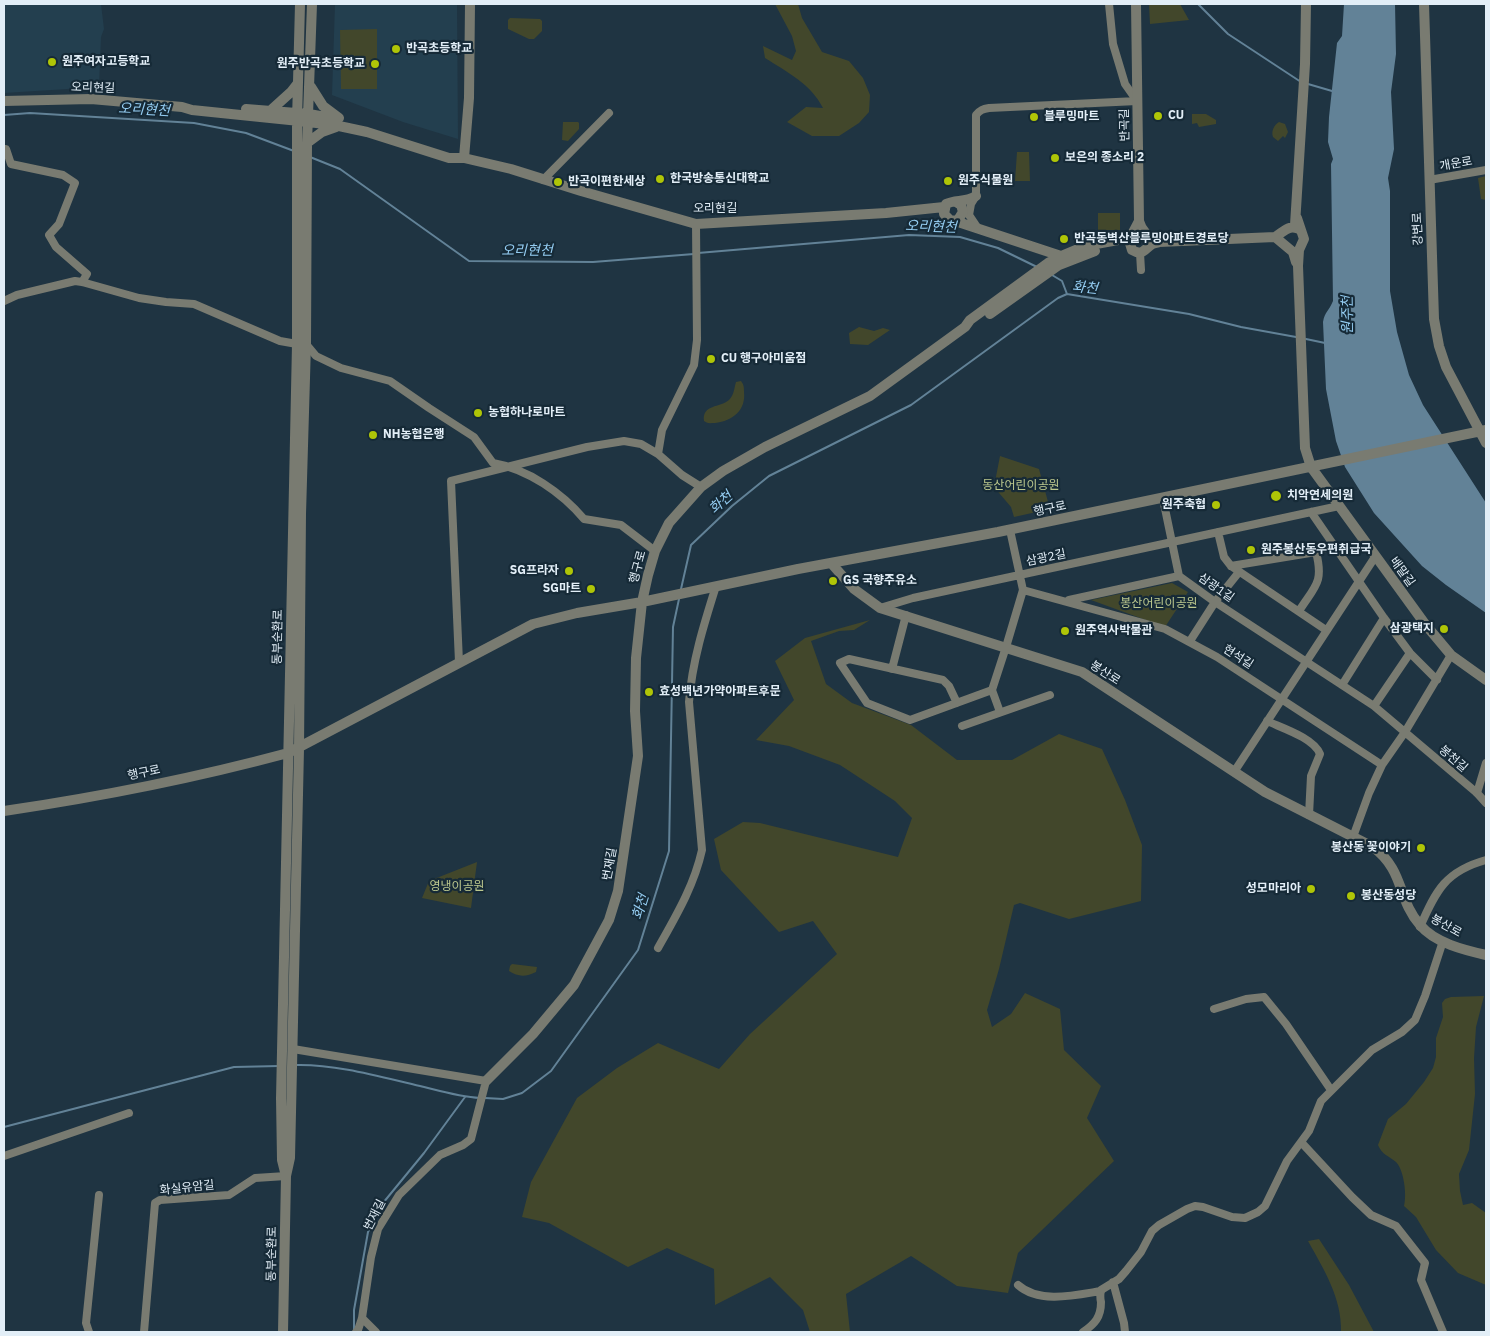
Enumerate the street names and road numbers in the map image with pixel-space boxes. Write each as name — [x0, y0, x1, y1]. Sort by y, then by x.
street label: 오리현길 — [71, 80, 115, 96]
street label: 반곡길 — [1118, 108, 1132, 142]
street label: 개운로 — [1438, 154, 1474, 174]
street label: 오리현길 — [693, 202, 737, 216]
street label: 강변로 — [1410, 212, 1426, 246]
street label: 행구로 — [1032, 499, 1068, 519]
street label: 삼광2길 — [1025, 547, 1067, 569]
street label: 행구로 — [627, 549, 649, 585]
street label: 배말길 — [1386, 554, 1418, 590]
street label: 삼광1길 — [1195, 571, 1237, 605]
street label: 동부순환로 — [270, 609, 286, 665]
street label: 현석길 — [1220, 642, 1256, 672]
street label: 봉산로 — [1087, 658, 1123, 688]
street label: 봉천길 — [1436, 743, 1470, 775]
street label: 행구로 — [126, 763, 162, 783]
street label: 번재길 — [600, 846, 620, 882]
street label: 봉산로 — [1428, 912, 1464, 940]
street label: 화실유암길 — [159, 1178, 215, 1198]
street label: 번재길 — [361, 1197, 389, 1233]
street label: 동부순환로 — [264, 1226, 280, 1282]

